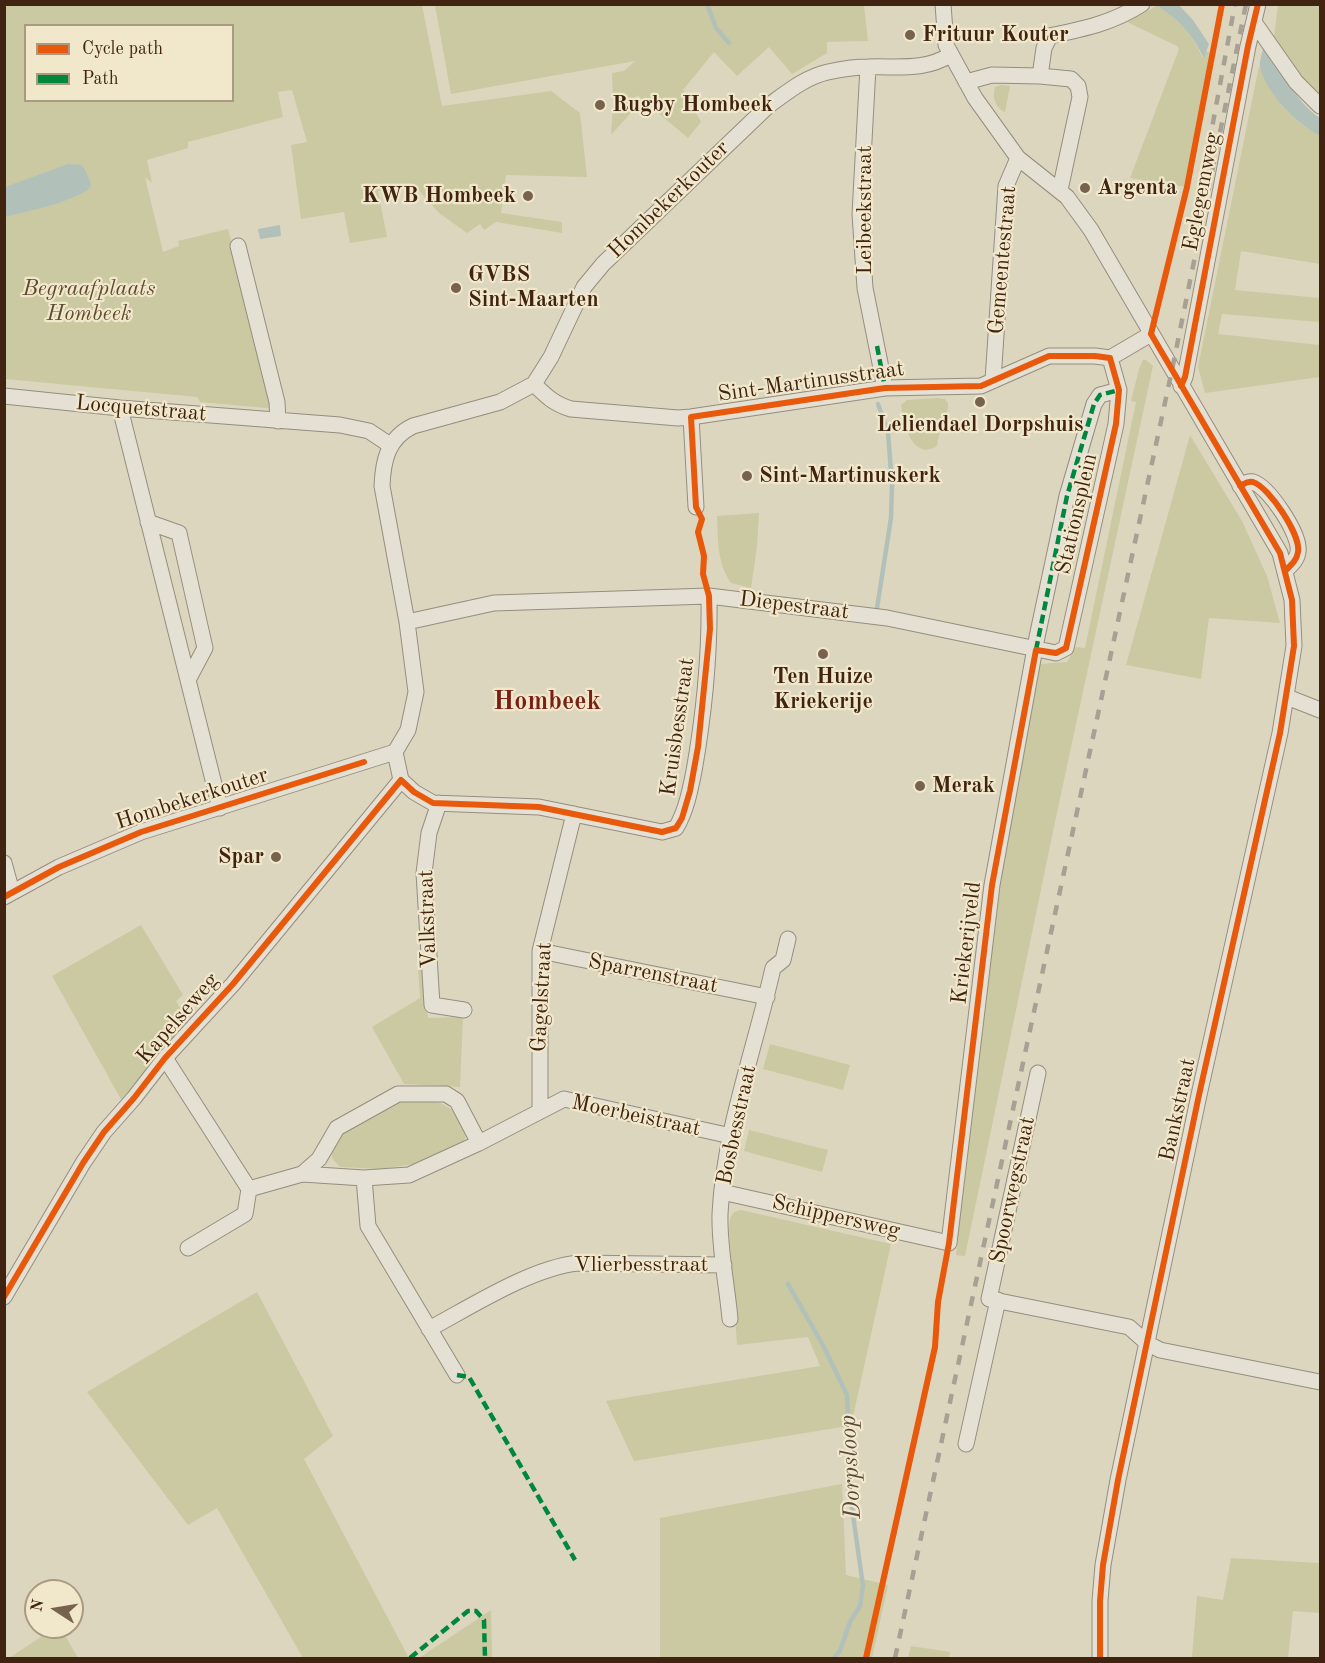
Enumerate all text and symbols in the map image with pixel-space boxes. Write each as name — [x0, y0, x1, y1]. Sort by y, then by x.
place label: Frituur Kouter — [922, 22, 1069, 48]
legend — [24, 24, 234, 102]
marker: Frituur Kouter — [903, 28, 917, 42]
text: Cycle path — [82, 40, 163, 58]
text: Path — [82, 70, 118, 88]
place label: Rugby Hombeek — [612, 92, 773, 118]
marker: Rugby Hombeek — [593, 98, 607, 112]
street label: Eglegemweg — [1178, 130, 1226, 254]
street label: Hombekerkouter — [603, 135, 735, 265]
street label: Leibeekstraat — [852, 145, 878, 275]
place label: Argenta — [1097, 175, 1177, 201]
marker: Argenta — [1078, 181, 1092, 195]
place label: KWB Hombeek — [362, 183, 516, 209]
street label: Gemeentestraat — [983, 185, 1023, 335]
marker: KWB Hombeek — [521, 189, 535, 203]
place label: GVBS Sint-Maarten — [468, 262, 599, 314]
park label: Begraafplaats Hombeek — [23, 276, 155, 328]
marker: GVBS Sint-Maarten — [449, 281, 463, 295]
street label: Sint-Martinusstraat — [716, 356, 906, 408]
street label: Locquetstraat — [74, 390, 208, 428]
marker: Leliendael Dorpshuis — [973, 395, 987, 409]
place label: Leliendael Dorpshuis — [876, 412, 1084, 438]
street label: Stationsplein — [1050, 451, 1104, 577]
place label: Sint-Martinuskerk — [759, 463, 941, 489]
marker: Sint-Martinuskerk — [740, 469, 754, 483]
street label: Diepestraat — [738, 586, 850, 626]
marker: Ten Huize Kriekerije — [816, 647, 830, 661]
street label: Kruisbesstraat — [655, 656, 701, 798]
place label: Ten Huize Kriekerije — [773, 664, 873, 716]
district label: Hombeek — [493, 686, 601, 718]
street label: Hombekerkouter — [112, 762, 272, 836]
place label: Merak — [932, 773, 995, 799]
marker: Merak — [913, 779, 927, 793]
place label: Spar — [218, 844, 264, 870]
marker: Spar — [269, 850, 283, 864]
street label: Valkstraat — [413, 869, 443, 969]
street label: Kriekerijveld — [946, 880, 988, 1006]
street label: Gagelstraat — [526, 941, 558, 1053]
street label: Sparrenstraat — [586, 948, 720, 1000]
street label: Kapelseweg — [131, 968, 225, 1070]
street label: Bankstraat — [1154, 1056, 1202, 1164]
street label: Bosbesstraat — [711, 1062, 763, 1188]
street label: Moerbeistraat — [569, 1089, 703, 1143]
street label: Spoorwegstraat — [985, 1114, 1041, 1266]
street label: Schippersweg — [769, 1189, 903, 1245]
street label: Vlierbesstraat — [574, 1252, 708, 1278]
water label: Dorpsloop — [834, 1414, 868, 1520]
north arrow — [24, 1579, 84, 1639]
text: N — [29, 1598, 47, 1613]

